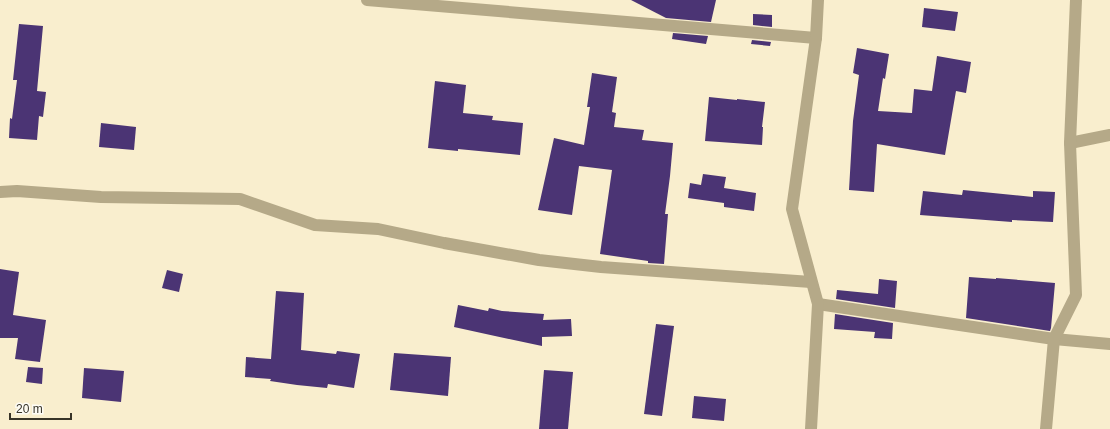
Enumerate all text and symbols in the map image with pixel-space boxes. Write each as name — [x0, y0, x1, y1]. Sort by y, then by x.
scale bar — [10, 395, 71, 421]
text: 20 m — [16, 402, 43, 416]

